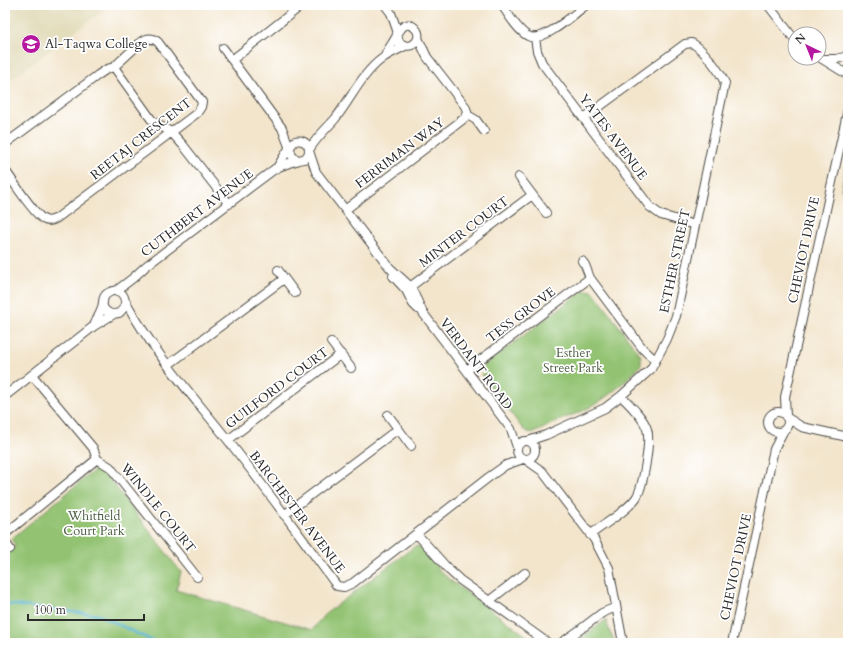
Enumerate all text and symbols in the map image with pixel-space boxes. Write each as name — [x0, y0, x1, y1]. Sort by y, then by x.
north arrow — [787, 26, 827, 66]
text: N — [792, 30, 809, 48]
school or university icon: Al-Taqwa College — [20, 33, 42, 55]
place label: Al-Taqwa College — [45, 35, 148, 53]
street label: YATES AVENUE — [575, 90, 651, 184]
street label: REETAJ CRESCENT — [87, 94, 196, 184]
street label: FERRIMAN WAY — [352, 113, 448, 192]
street label: CUTHBERT AVENUE — [137, 165, 257, 261]
street label: MINTER COURT — [415, 192, 513, 272]
street label: CHEVIOT DRIVE — [784, 195, 824, 305]
street label: ESTHER STREET — [655, 207, 695, 315]
street label: TESS GROVE — [483, 283, 559, 347]
street label: VERDANT ROAD — [436, 314, 516, 414]
street label: GUILFORD COURT — [222, 343, 333, 433]
park label: Esther Street Park — [543, 344, 603, 377]
street label: BARCHESTER AVENUE — [245, 447, 349, 577]
street label: WINDLE COURT — [116, 459, 200, 557]
park label: Whitfield Court Park — [63, 507, 125, 540]
street label: CHEVIOT DRIVE — [716, 512, 756, 622]
scale bar — [28, 596, 144, 622]
text: 100 m — [34, 602, 67, 618]

